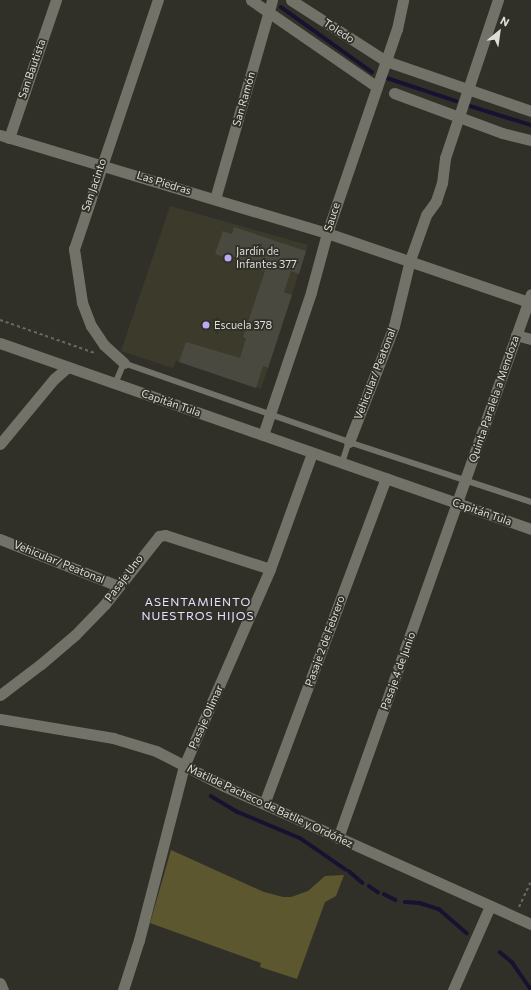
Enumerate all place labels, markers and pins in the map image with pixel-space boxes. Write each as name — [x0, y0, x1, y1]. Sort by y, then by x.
place label: Jardín de Infantes 377 — [236, 245, 297, 271]
marker: Jardín de Infantes 377 — [223, 253, 233, 263]
place label: Escuela 378 — [214, 318, 272, 332]
marker: Escuela 378 — [201, 320, 211, 330]

